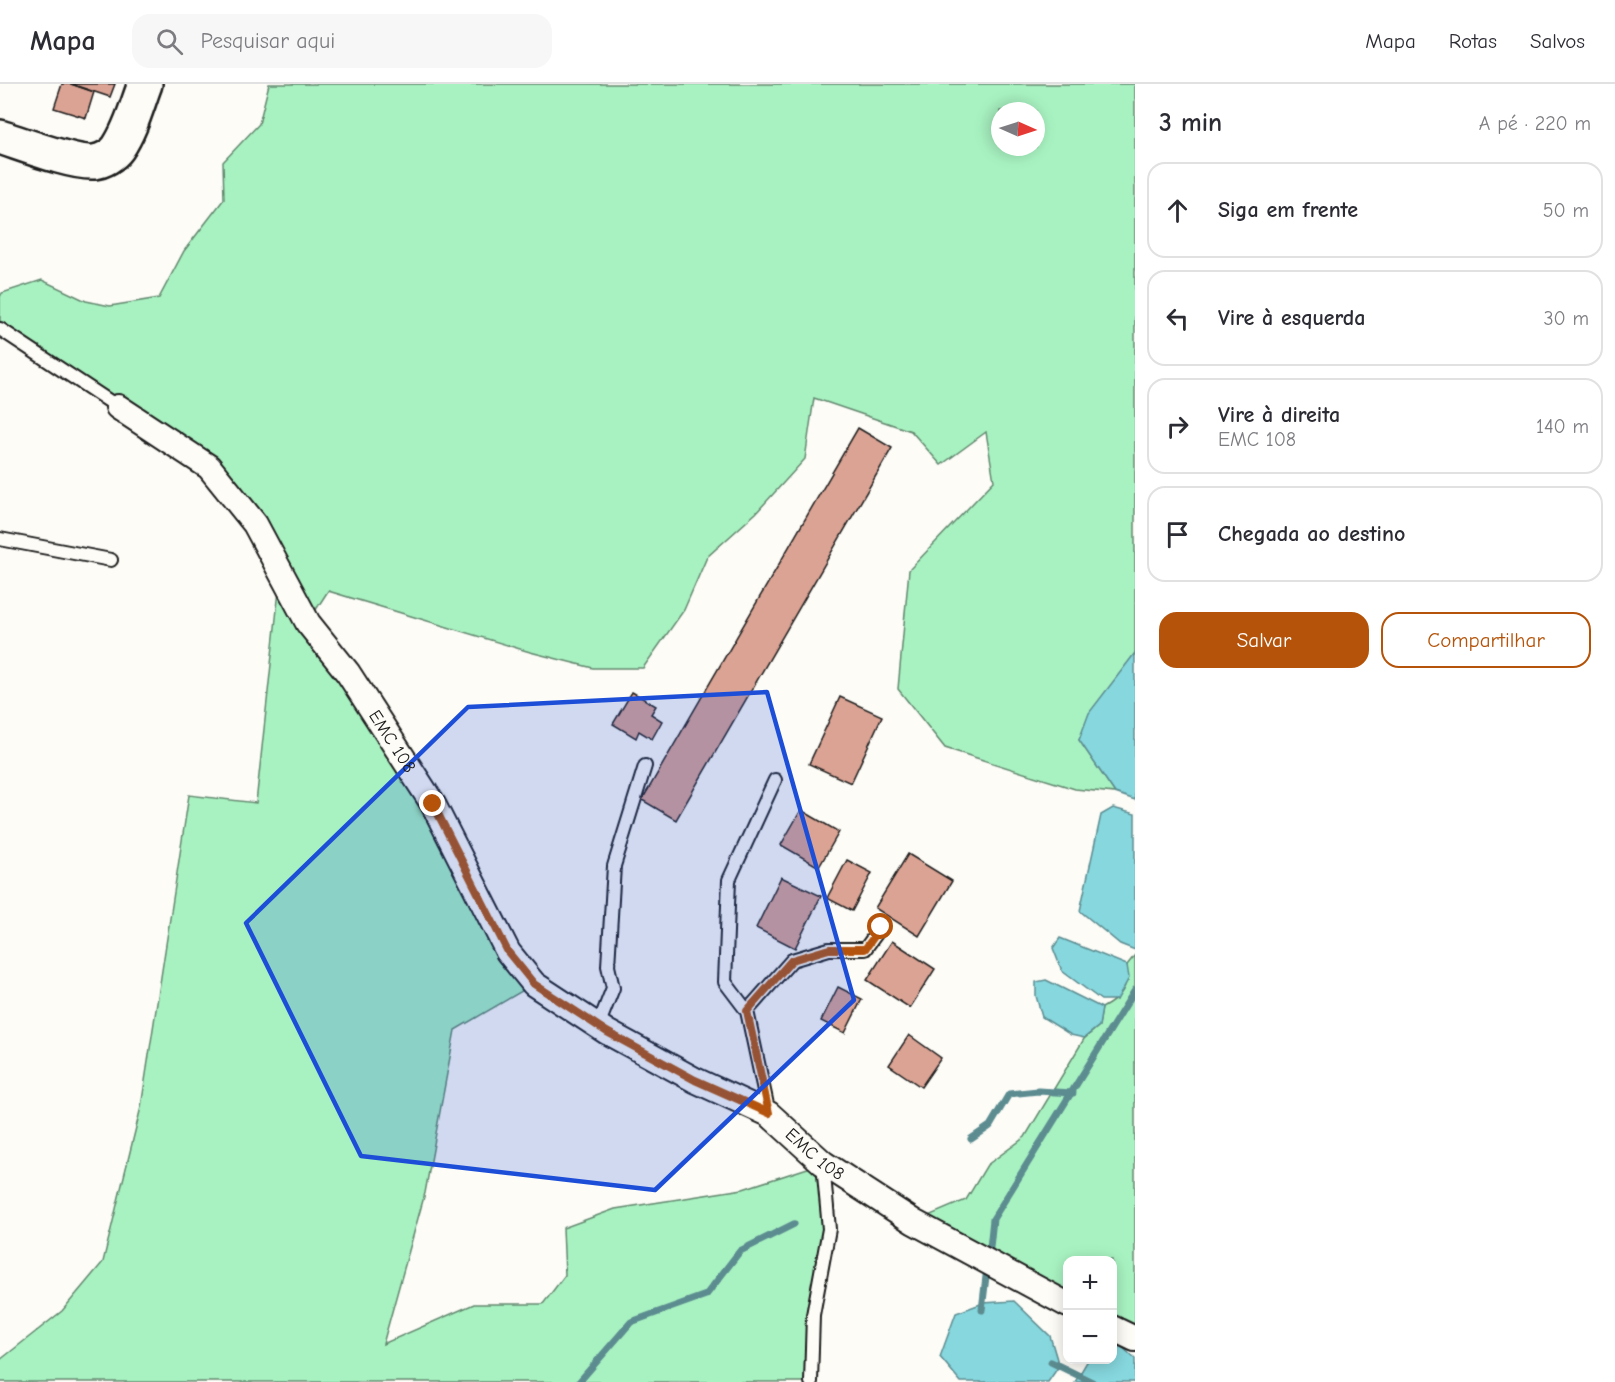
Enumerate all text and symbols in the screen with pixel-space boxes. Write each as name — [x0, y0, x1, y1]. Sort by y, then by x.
search box — [132, 14, 552, 68]
text: Mapa — [30, 25, 96, 57]
icon: search — [153, 25, 186, 58]
text: Pesquisar aqui — [201, 28, 335, 54]
text: Mapa — [1365, 29, 1416, 53]
text: Rotas — [1449, 29, 1497, 53]
text: Salvos — [1530, 29, 1585, 53]
north arrow — [991, 102, 1045, 156]
text: 3 min — [1159, 108, 1222, 138]
text: A pé · 220 m — [1479, 112, 1591, 135]
icon: ahead — [1161, 194, 1194, 227]
text: Siga em frente — [1218, 197, 1358, 223]
text: 50 m — [1543, 199, 1589, 222]
icon: left — [1161, 302, 1194, 335]
text: Vire à esquerda — [1218, 305, 1366, 331]
text: 30 m — [1543, 307, 1589, 330]
text: Vire à direita — [1218, 402, 1340, 428]
icon: right — [1161, 410, 1194, 443]
text: 140 m — [1536, 415, 1589, 438]
text: EMC 108 — [1218, 428, 1296, 451]
icon: arrive — [1161, 518, 1194, 551]
text: Chegada ao destino — [1218, 521, 1405, 547]
button: Salvar — [1159, 612, 1369, 668]
button: Compartilhar — [1381, 612, 1591, 668]
street label: EMC 108 — [364, 706, 420, 777]
route end — [419, 790, 445, 816]
route start — [867, 913, 893, 939]
street label: EMC 108 — [781, 1124, 848, 1185]
map controls — [1063, 1256, 1117, 1364]
button: + — [1063, 1256, 1117, 1310]
button: − — [1063, 1310, 1117, 1364]

